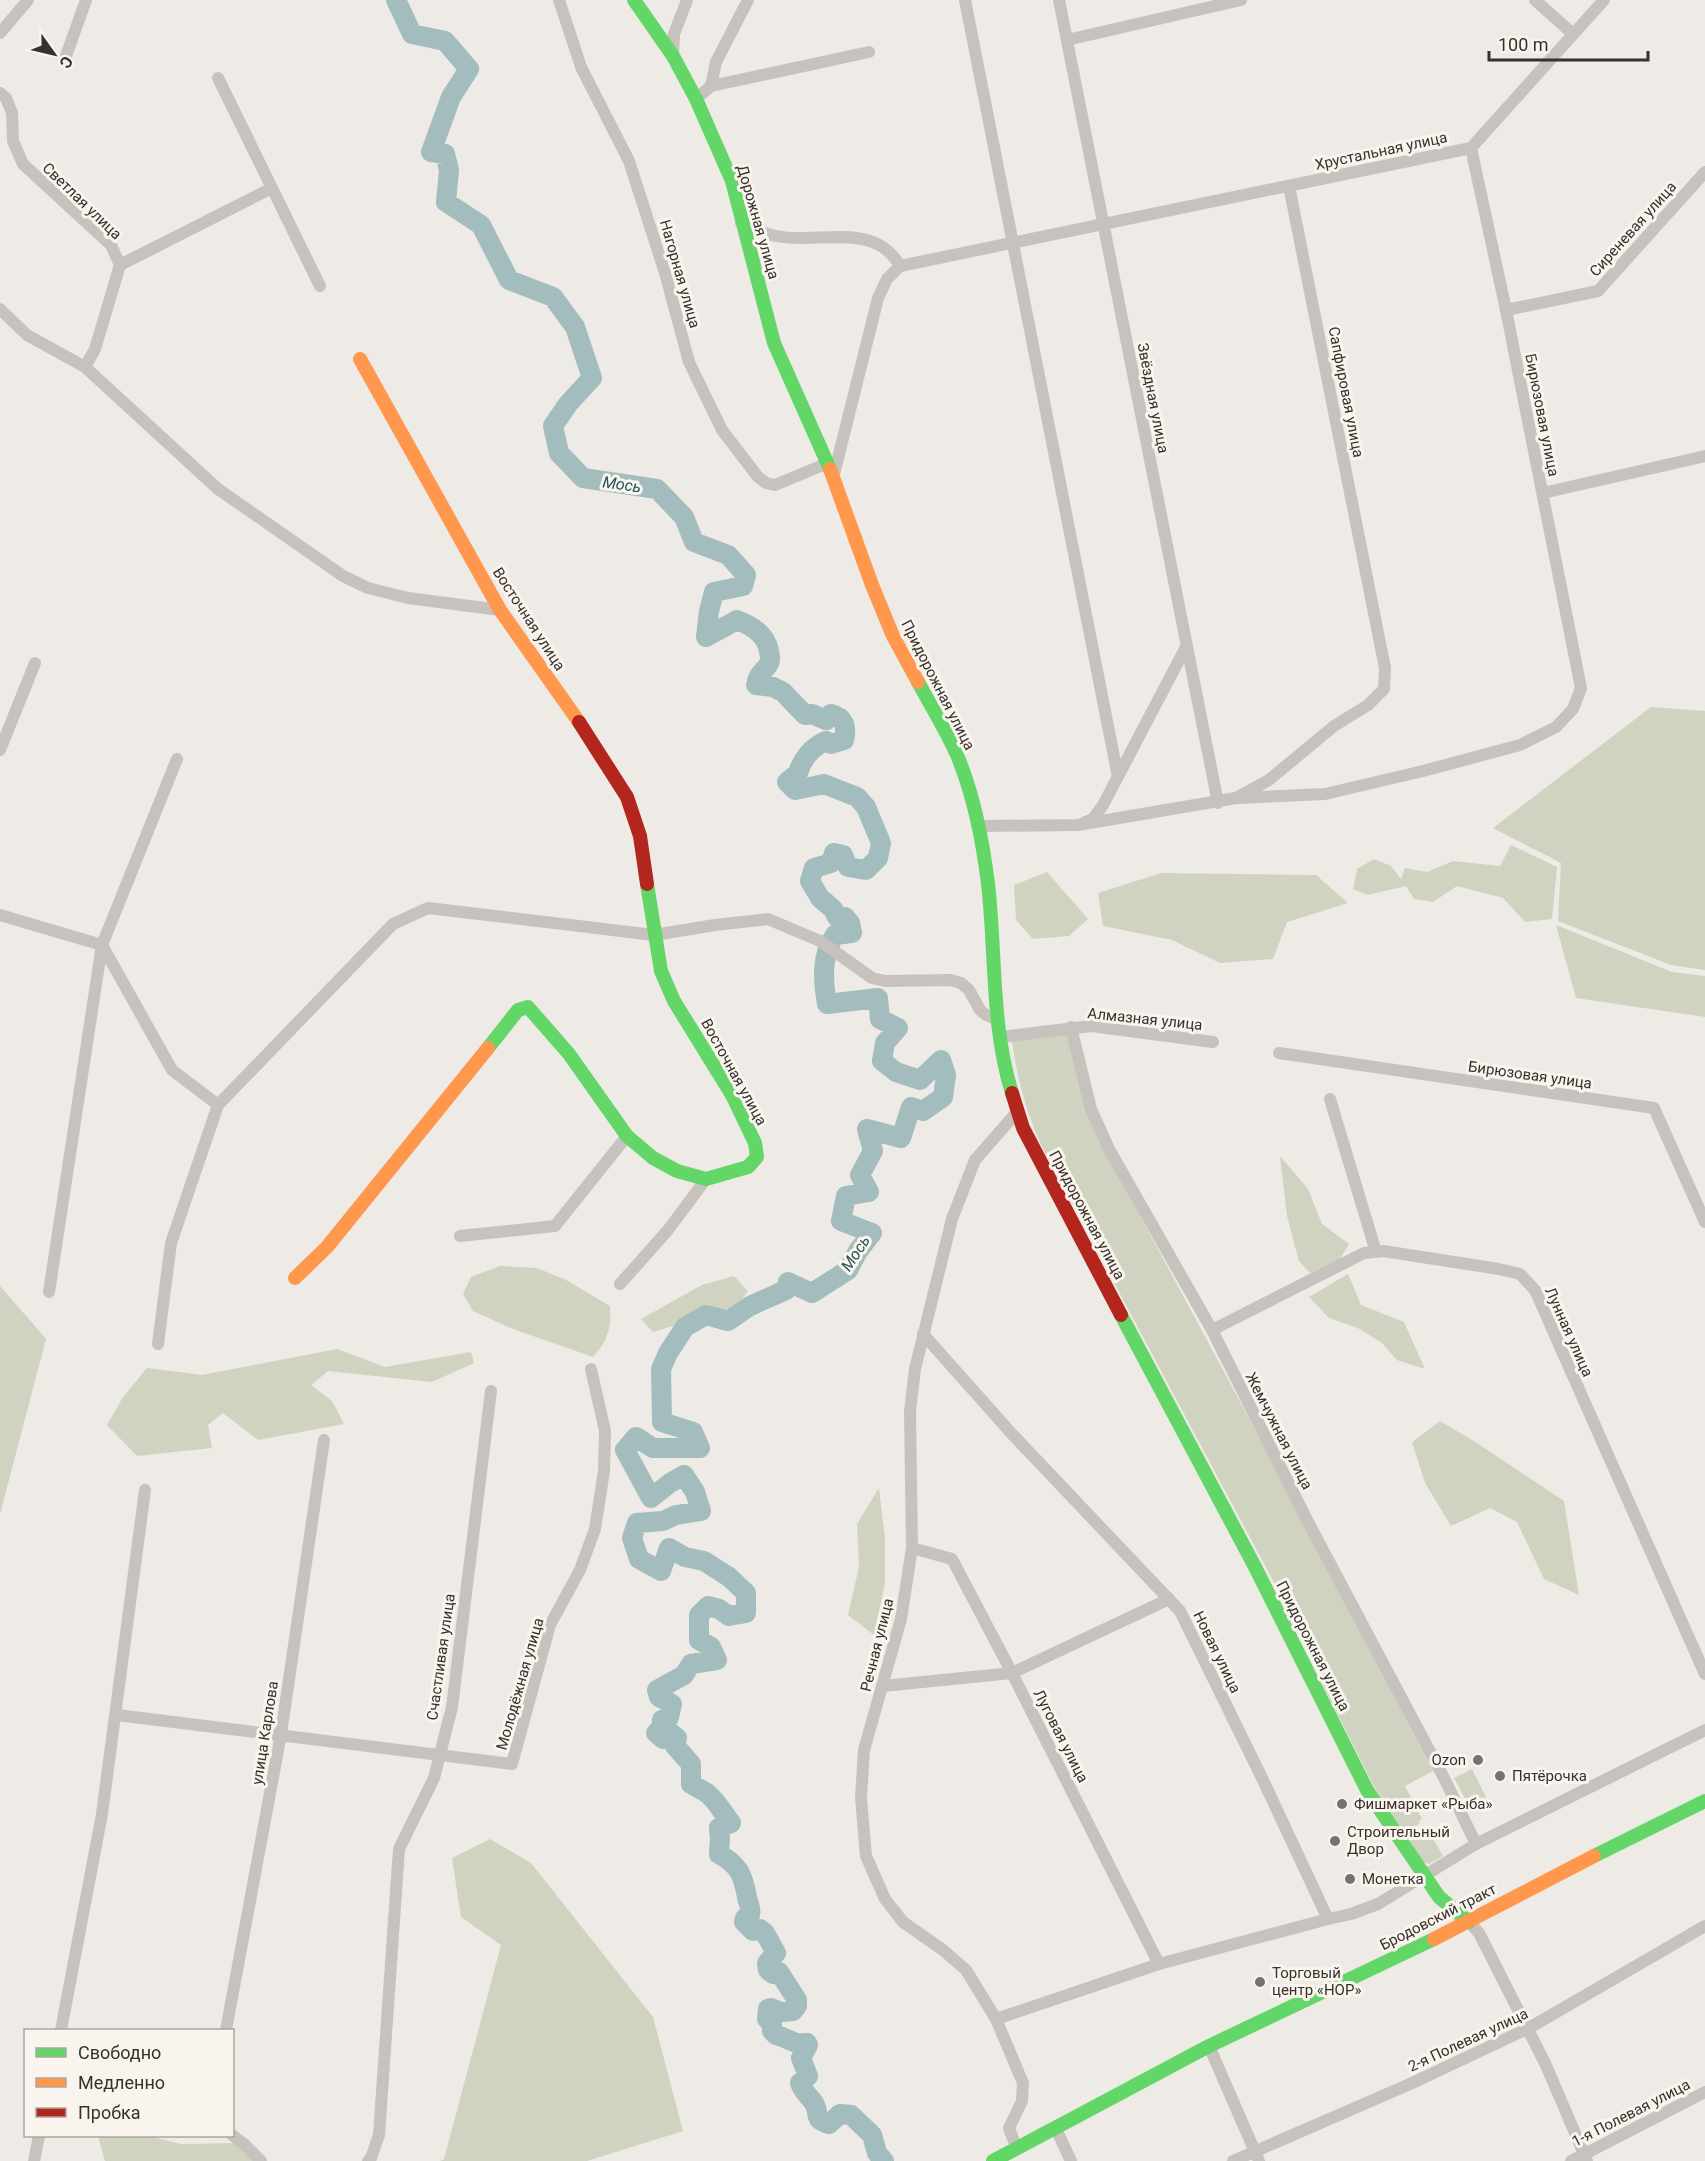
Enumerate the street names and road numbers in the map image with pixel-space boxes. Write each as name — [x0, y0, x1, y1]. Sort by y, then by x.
street label: Хрустальная улица — [1313, 128, 1449, 174]
street label: Светлая улица — [39, 159, 125, 243]
street label: Дорожная улица — [733, 163, 783, 281]
street label: Сиреневая улица — [1586, 178, 1680, 280]
street label: Нагорная улица — [656, 218, 704, 330]
street label: Сапфировая улица — [1324, 325, 1368, 459]
street label: Звёздная улица — [1133, 341, 1173, 455]
street label: Бирюзовая улица — [1521, 352, 1563, 478]
street label: Восточная улица — [489, 564, 569, 674]
street label: Придорожная улица — [897, 617, 979, 753]
street label: Алмазная улица — [1087, 1004, 1203, 1034]
street label: Восточная улица — [697, 1015, 771, 1129]
street label: Бирюзовая улица — [1467, 1057, 1593, 1093]
street label: Придорожная улица — [1045, 1147, 1129, 1283]
street label: Лунная улица — [1541, 1284, 1597, 1380]
street label: Жемчужная улица — [1242, 1369, 1316, 1493]
street label: Придорожная улица — [1272, 1578, 1354, 1714]
street label: Счастливая улица — [423, 1592, 459, 1722]
street label: Речная улица — [857, 1597, 897, 1693]
street label: Новая улица — [1189, 1608, 1245, 1696]
street label: Молодёжная улица — [493, 1616, 547, 1752]
street label: улица Карлова — [248, 1680, 282, 1786]
street label: Луговая улица — [1030, 1686, 1092, 1786]
street label: Бродовский тракт — [1377, 1880, 1499, 1954]
street label: 2-я Полевая улица — [1405, 2004, 1531, 2076]
street label: 1-я Полевая улица — [1569, 2075, 1693, 2151]

